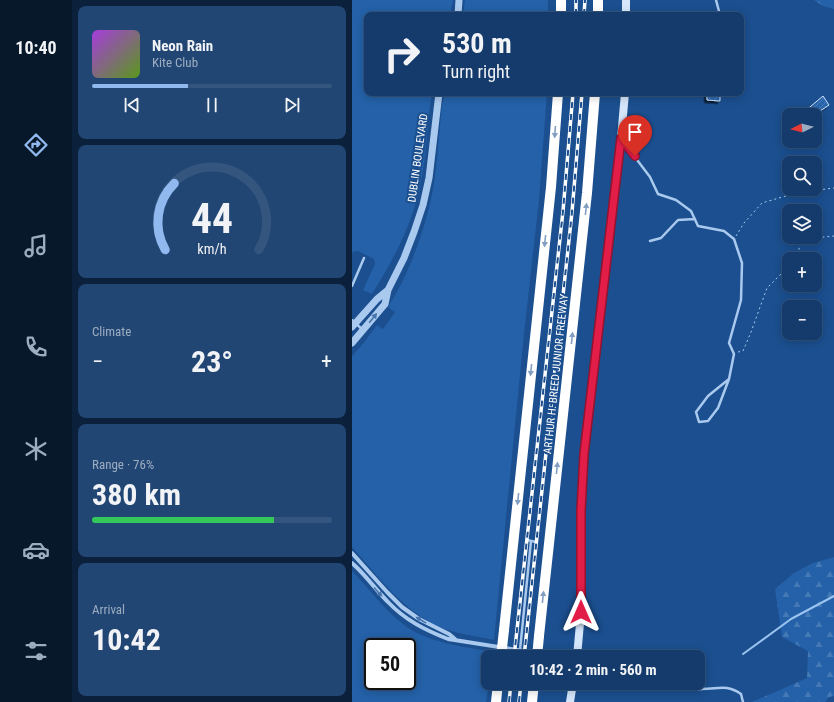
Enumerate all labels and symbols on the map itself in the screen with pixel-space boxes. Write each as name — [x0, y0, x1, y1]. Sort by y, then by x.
north arrow — [782, 108, 822, 148]
street label: DUBLIN BOULEVARD — [405, 113, 431, 203]
pin — [618, 115, 652, 156]
one-way arrow — [552, 126, 559, 138]
one-way arrow — [582, 203, 589, 215]
one-way arrow — [542, 235, 548, 247]
street label: ARTHUR H. BREED JUNIOR FREEWAY — [541, 293, 571, 455]
one-way arrow — [369, 313, 377, 324]
one-way arrow — [568, 332, 575, 345]
one-way arrow — [528, 364, 535, 376]
one-way arrow — [554, 462, 561, 474]
one-way arrow — [515, 493, 522, 505]
one-way arrow — [374, 586, 383, 597]
one-way arrow — [540, 591, 546, 603]
position arrow — [560, 591, 602, 633]
one-way arrow — [415, 617, 427, 624]
speed limit sign: 50 — [364, 638, 416, 690]

